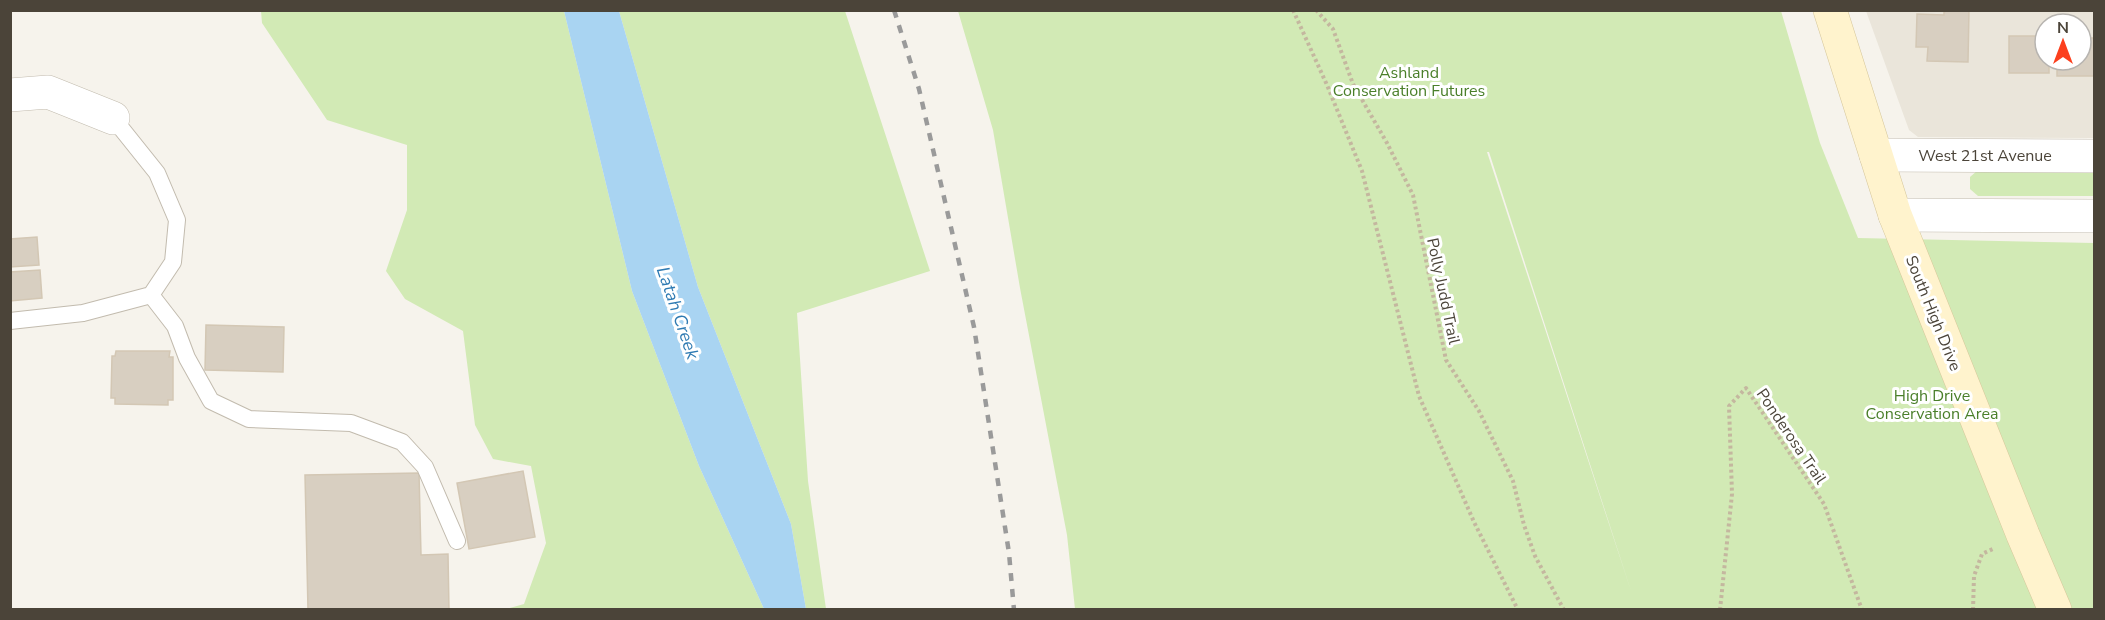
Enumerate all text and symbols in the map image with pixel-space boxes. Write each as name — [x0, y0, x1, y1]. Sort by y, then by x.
north arrow — [2033, 12, 2093, 72]
text: N — [2057, 17, 2069, 39]
park label: Ashland Conservation Futures — [1333, 62, 1485, 102]
street label: West 21st Avenue — [1918, 145, 2052, 167]
street label: Polly Judd Trail — [1421, 236, 1465, 347]
street label: South High Drive — [1900, 252, 1966, 374]
water label: Latah Creek — [651, 263, 705, 364]
street label: Ponderosa Trail — [1751, 384, 1832, 489]
park label: High Drive Conservation Area — [1866, 385, 1998, 425]

